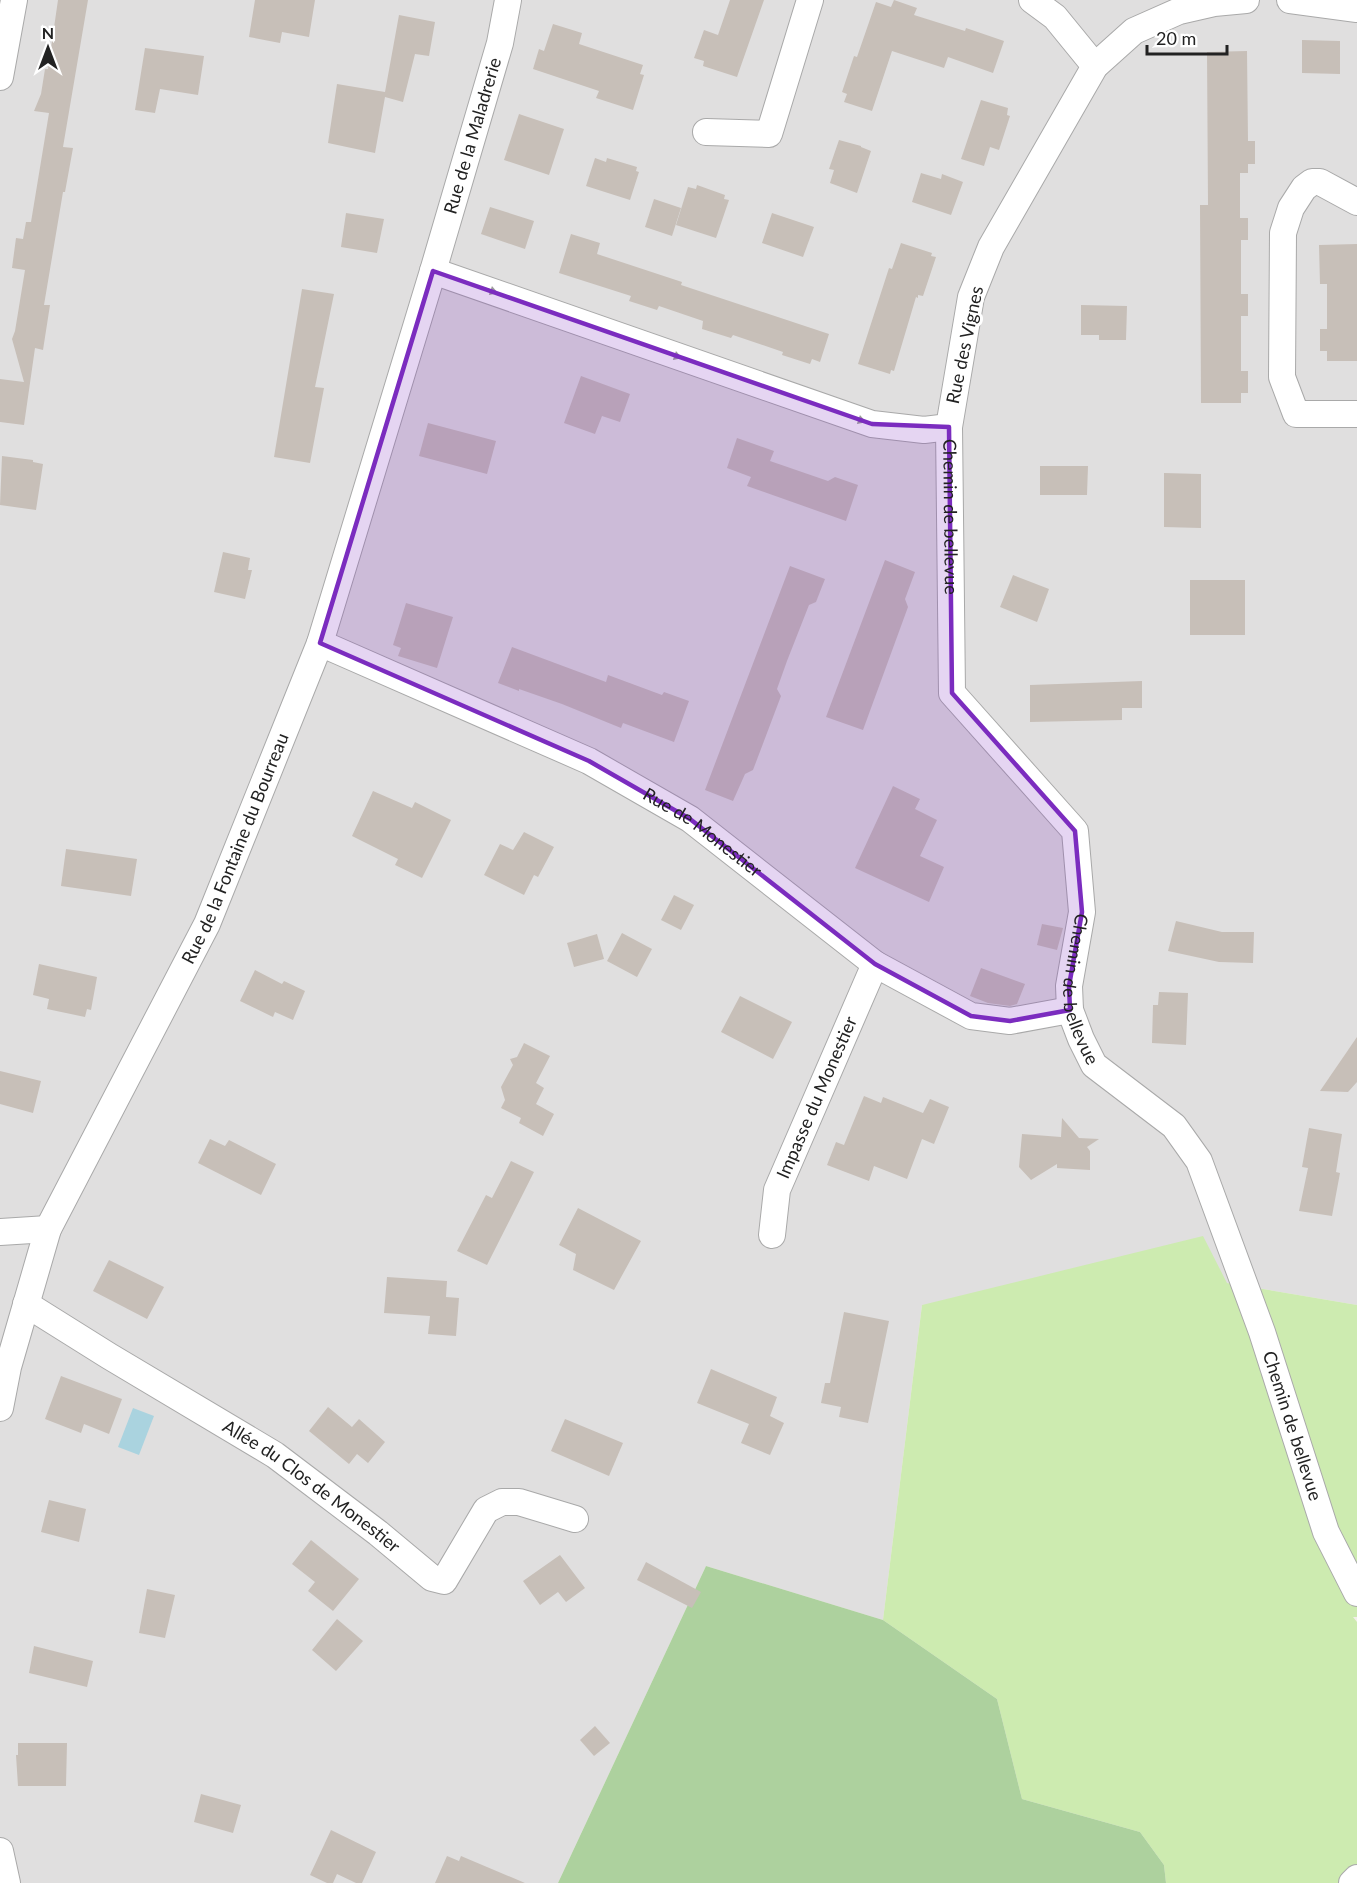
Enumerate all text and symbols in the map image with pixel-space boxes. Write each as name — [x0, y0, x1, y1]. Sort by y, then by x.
north arrow — [18, 18, 78, 78]
scale bar — [1147, 18, 1226, 56]
text: N — [42, 23, 54, 42]
text: 20 m — [1156, 27, 1196, 49]
street label: Rue de la Maladrerie — [438, 55, 505, 216]
street label: Rue des Vignes — [941, 284, 987, 406]
one-way arrow — [480, 286, 498, 296]
one-way arrow — [664, 351, 682, 360]
one-way arrow — [848, 414, 866, 424]
street label: Chemin de bellevue — [939, 439, 963, 595]
street label: Rue de la Fontaine du Bourreau — [176, 730, 293, 967]
street label: Rue de Monestier — [640, 782, 767, 881]
street label: Chemin de bellevue — [1059, 912, 1104, 1068]
street label: Impasse du Monestier — [771, 1012, 861, 1182]
street label: Chemin de bellevue — [1259, 1348, 1327, 1503]
street label: Allée du Clos de Monestier — [219, 1415, 405, 1557]

